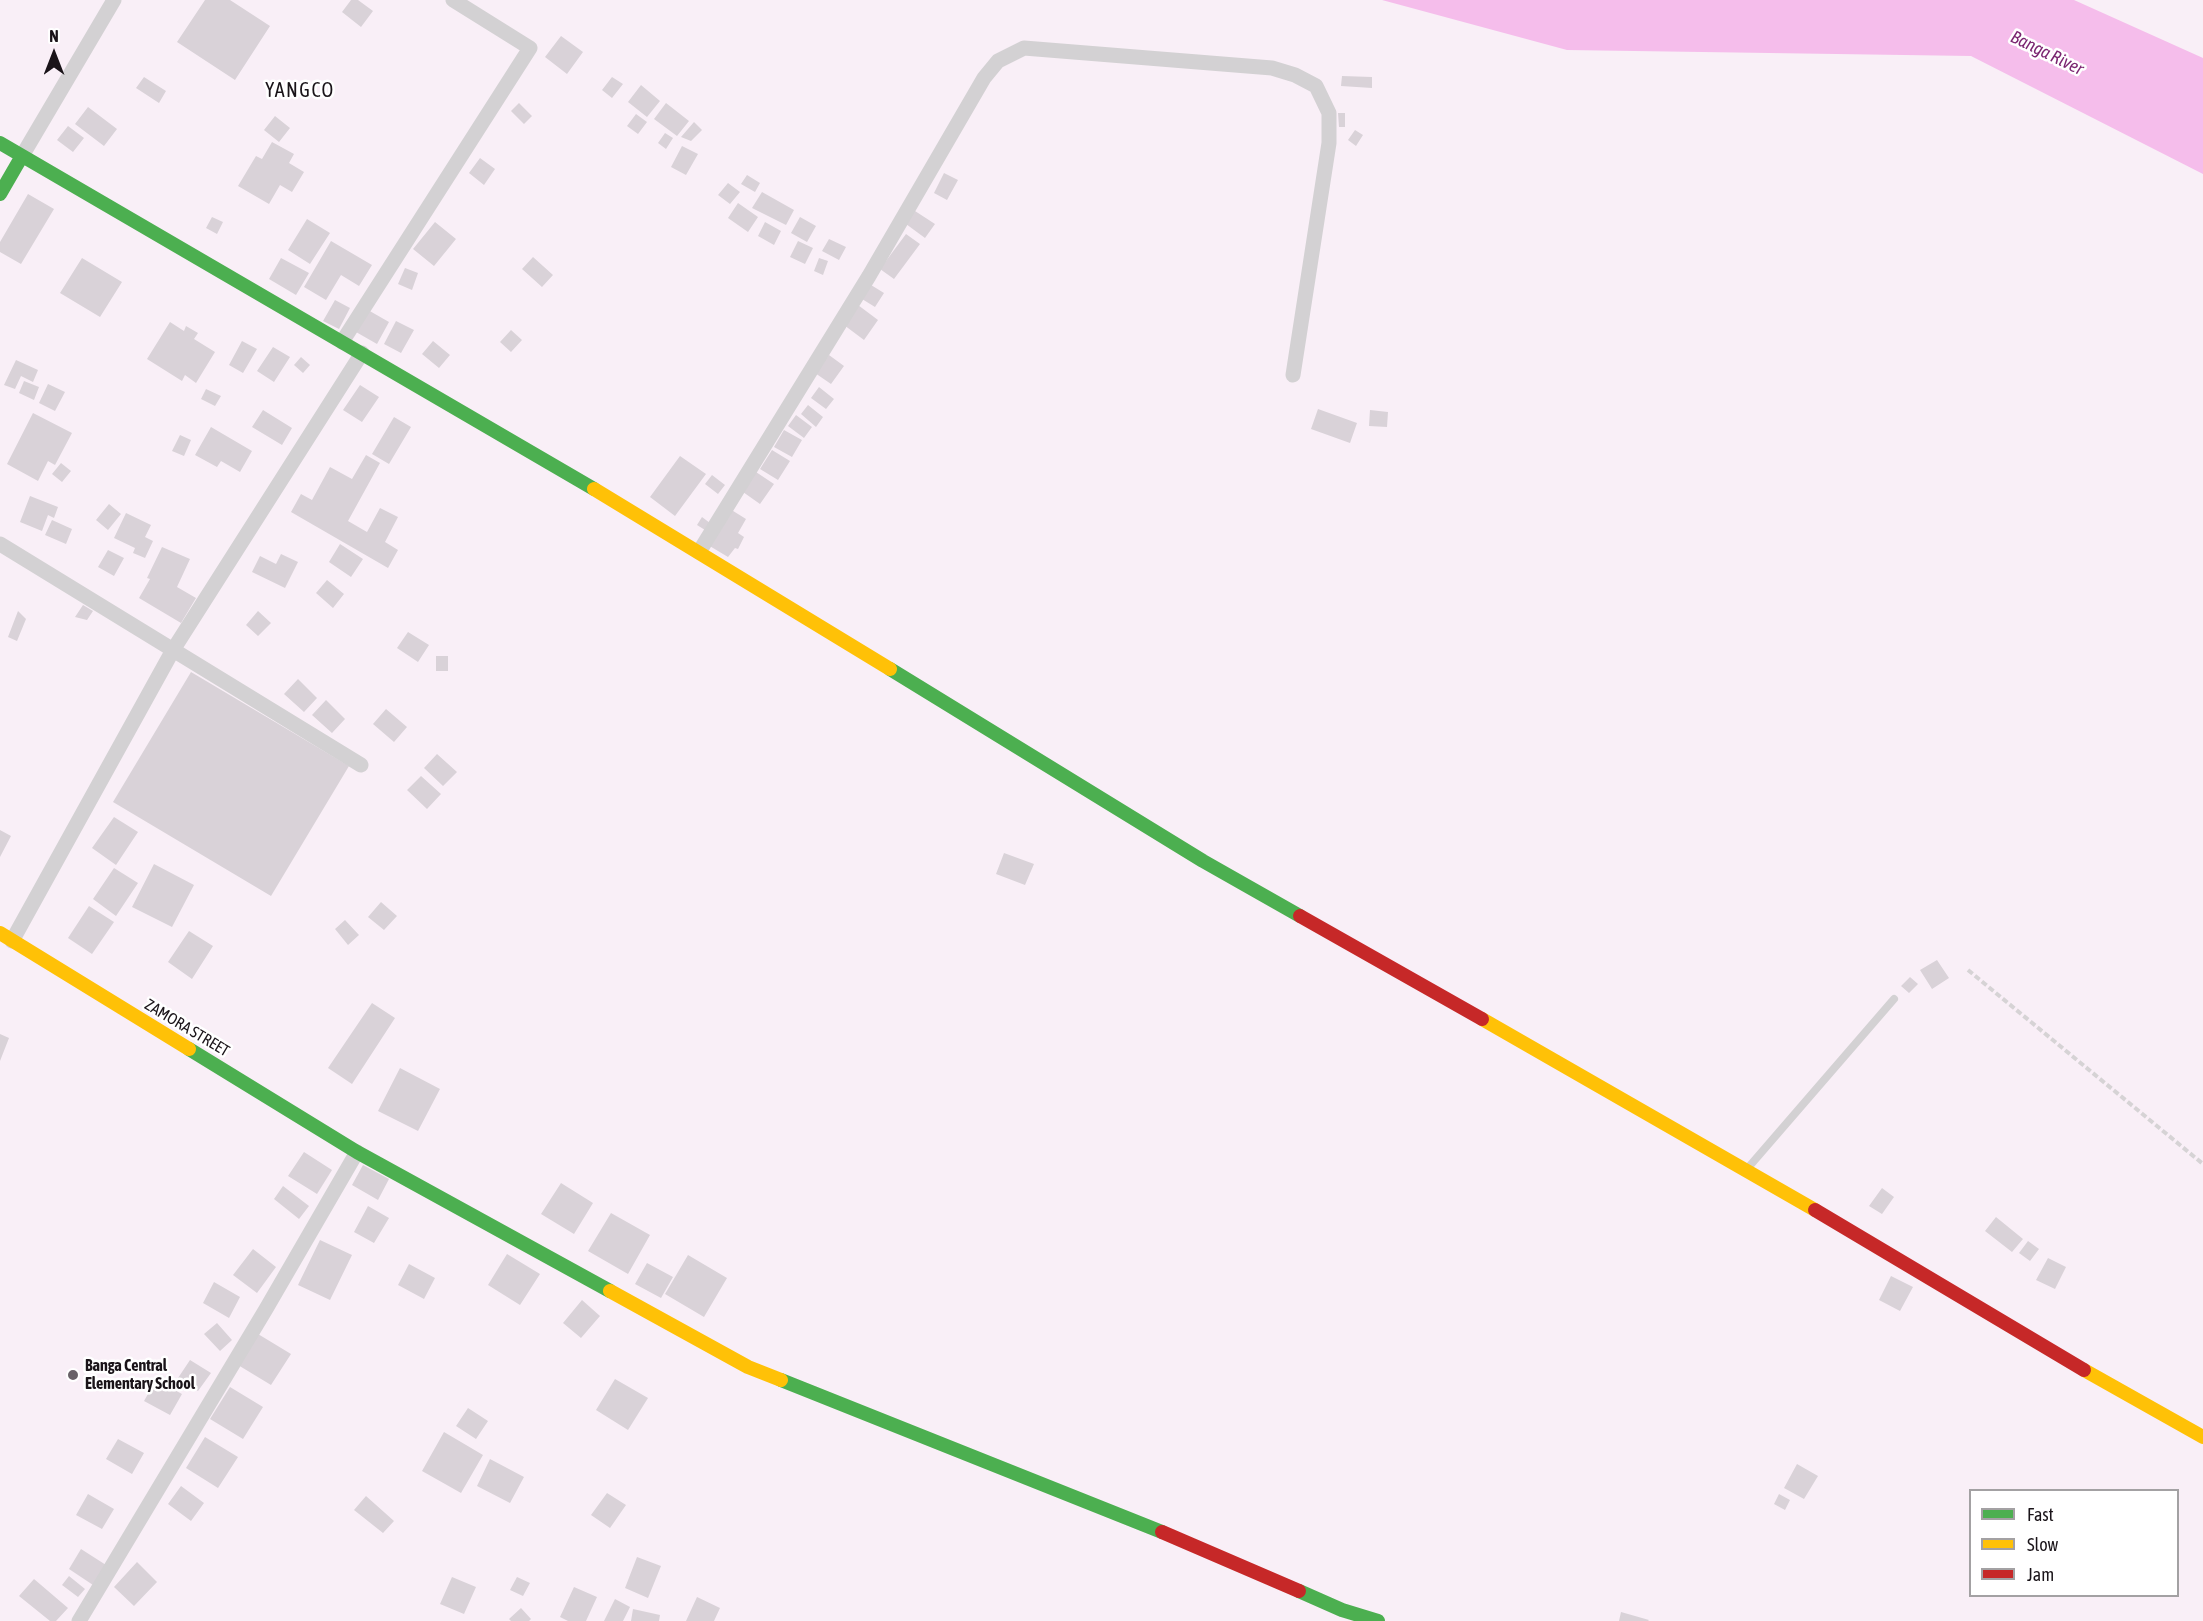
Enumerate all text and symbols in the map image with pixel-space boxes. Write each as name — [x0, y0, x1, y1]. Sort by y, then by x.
north arrow — [24, 24, 84, 84]
water label: Banga River — [2007, 26, 2087, 80]
text: N — [49, 27, 59, 45]
district label: YANGCO — [265, 79, 335, 103]
street label: ZAMORA STREET — [141, 995, 233, 1061]
place label: Banga Central Elementary School — [85, 1356, 195, 1394]
marker: Banga Central Elementary School — [66, 1368, 80, 1382]
legend — [1969, 1489, 2179, 1597]
text: Fast — [2027, 1504, 2054, 1525]
text: Slow — [2027, 1534, 2058, 1555]
text: Jam — [2027, 1564, 2054, 1585]

